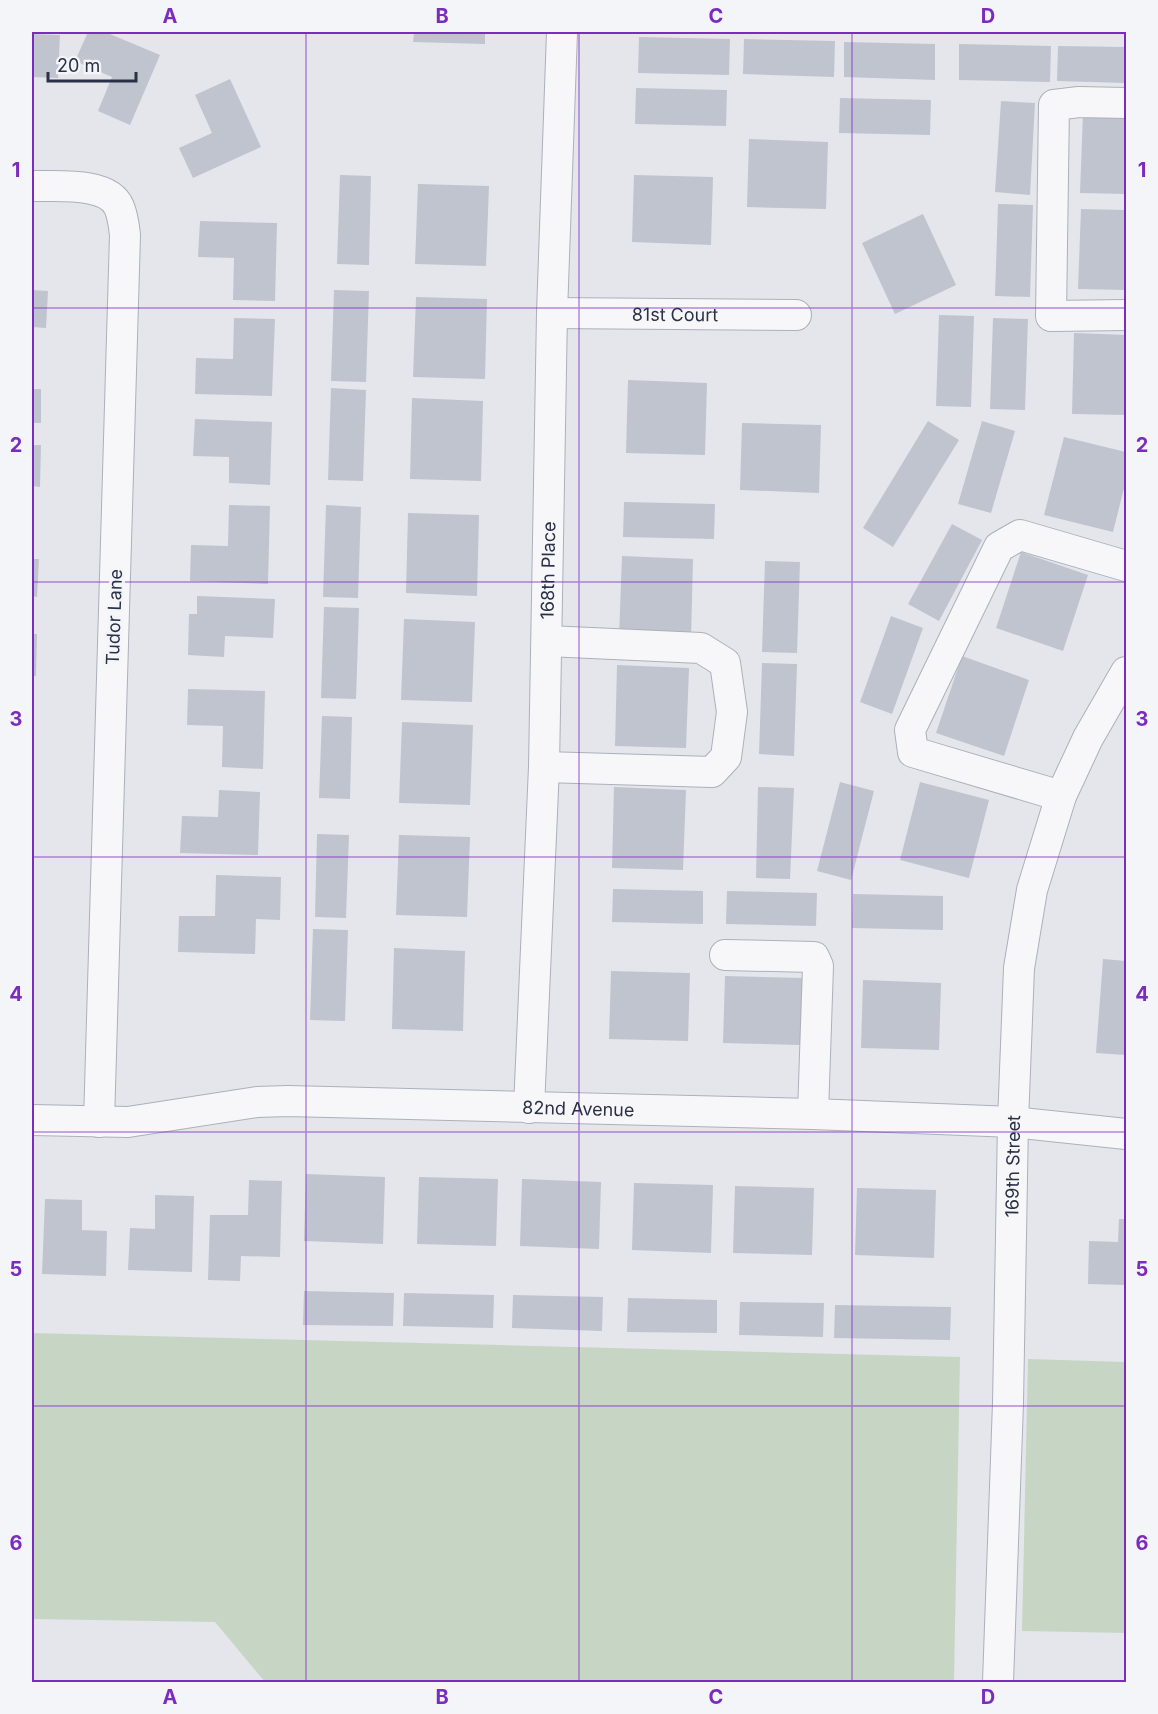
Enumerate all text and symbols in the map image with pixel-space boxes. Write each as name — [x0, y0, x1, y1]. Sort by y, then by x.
text: A — [163, 4, 178, 28]
text: B — [435, 4, 449, 28]
text: C — [709, 4, 723, 28]
text: D — [981, 4, 995, 28]
scale bar — [48, 45, 136, 83]
text: 20 m — [57, 55, 100, 76]
text: 1 — [12, 158, 20, 182]
text: 1 — [1138, 158, 1146, 182]
street label: 81st Court — [632, 303, 718, 325]
text: 2 — [10, 433, 22, 457]
text: 2 — [1136, 433, 1148, 457]
street label: 168th Place — [536, 521, 559, 620]
street label: Tudor Lane — [102, 569, 126, 665]
text: 3 — [10, 707, 22, 731]
text: 3 — [1136, 707, 1148, 731]
text: 4 — [9, 982, 23, 1006]
text: 4 — [1135, 982, 1149, 1006]
street label: 82nd Avenue — [522, 1096, 635, 1120]
street label: 169th Street — [1001, 1115, 1024, 1218]
text: 5 — [10, 1257, 22, 1281]
text: 5 — [1136, 1257, 1148, 1281]
text: 6 — [10, 1531, 23, 1555]
text: 6 — [1136, 1531, 1149, 1555]
text: A — [163, 1685, 178, 1709]
text: B — [435, 1685, 449, 1709]
text: C — [709, 1685, 723, 1709]
text: D — [981, 1685, 995, 1709]

